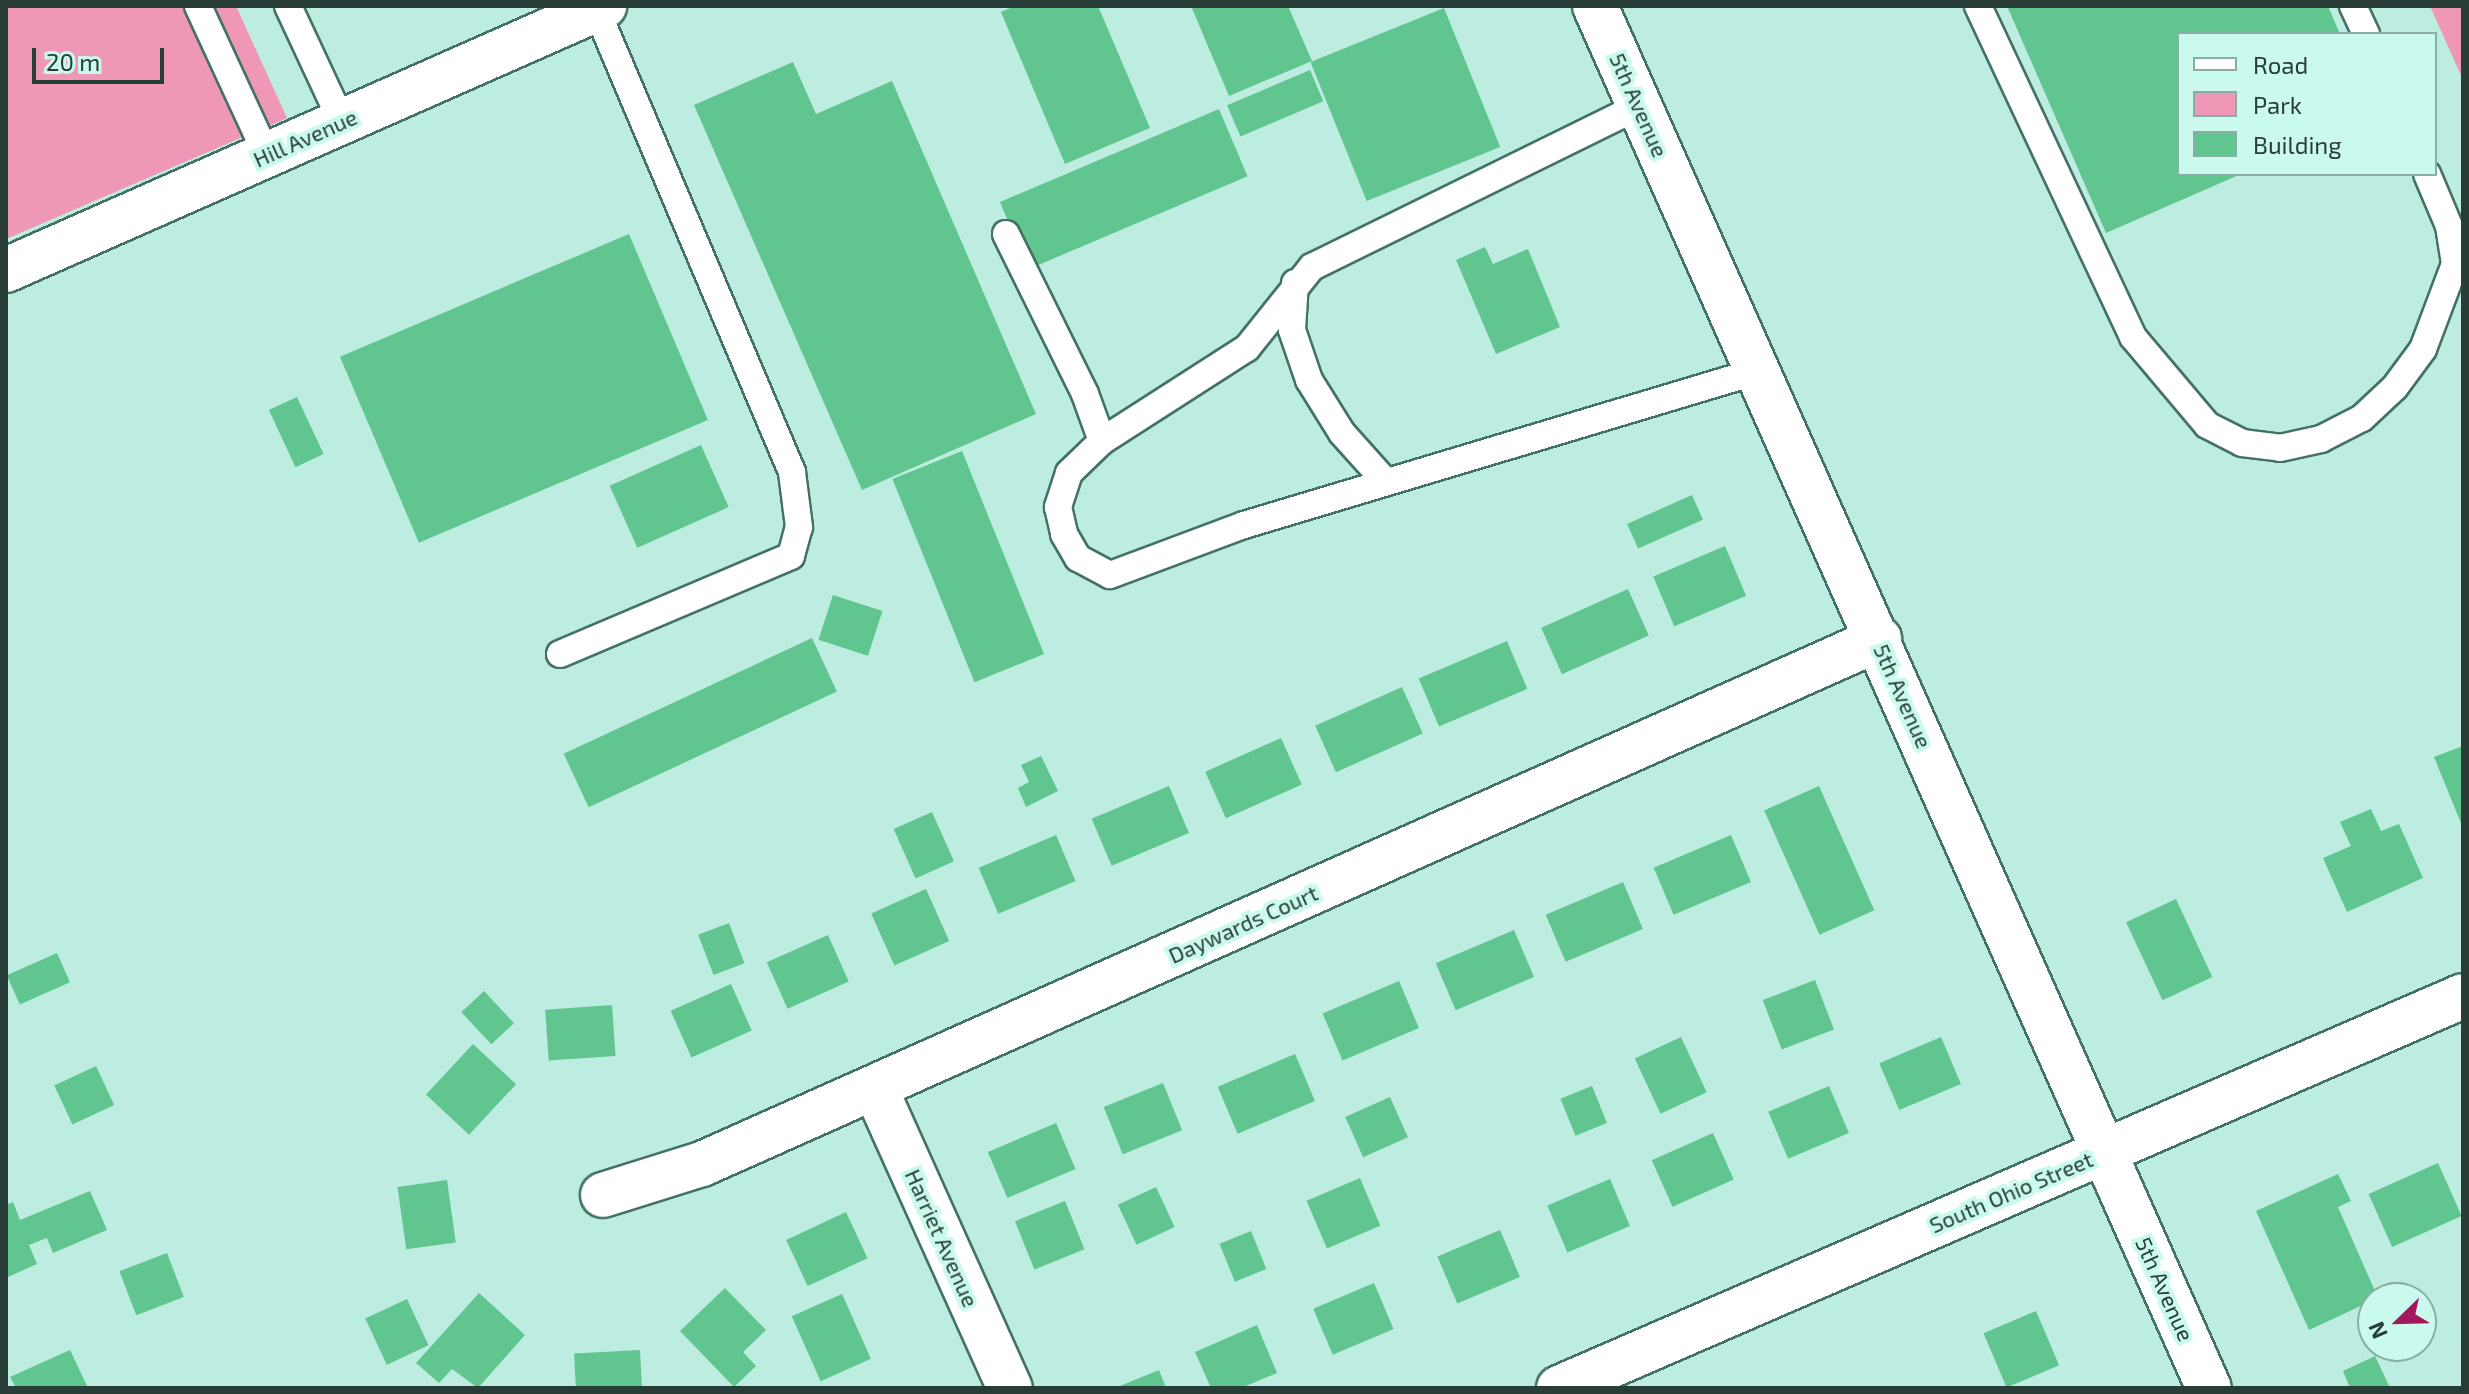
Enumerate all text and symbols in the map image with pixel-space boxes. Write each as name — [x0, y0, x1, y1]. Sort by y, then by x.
scale bar — [36, 32, 168, 82]
legend — [2177, 32, 2437, 176]
text: 20 m — [46, 47, 100, 76]
street label: 5th Avenue — [1604, 49, 1674, 161]
text: Road — [2253, 50, 2308, 79]
text: Park — [2253, 90, 2302, 119]
street label: Hill Avenue — [249, 103, 361, 173]
text: Building — [2253, 130, 2342, 159]
street label: 5th Avenue — [1868, 640, 1938, 752]
street label: Daywards Court — [1164, 879, 1322, 969]
street label: South Ohio Street — [1925, 1146, 2097, 1238]
street label: Harriet Avenue — [900, 1165, 984, 1311]
street label: 5th Avenue — [2130, 1233, 2200, 1345]
north arrow — [2357, 1282, 2437, 1362]
text: N — [2362, 1318, 2392, 1343]

